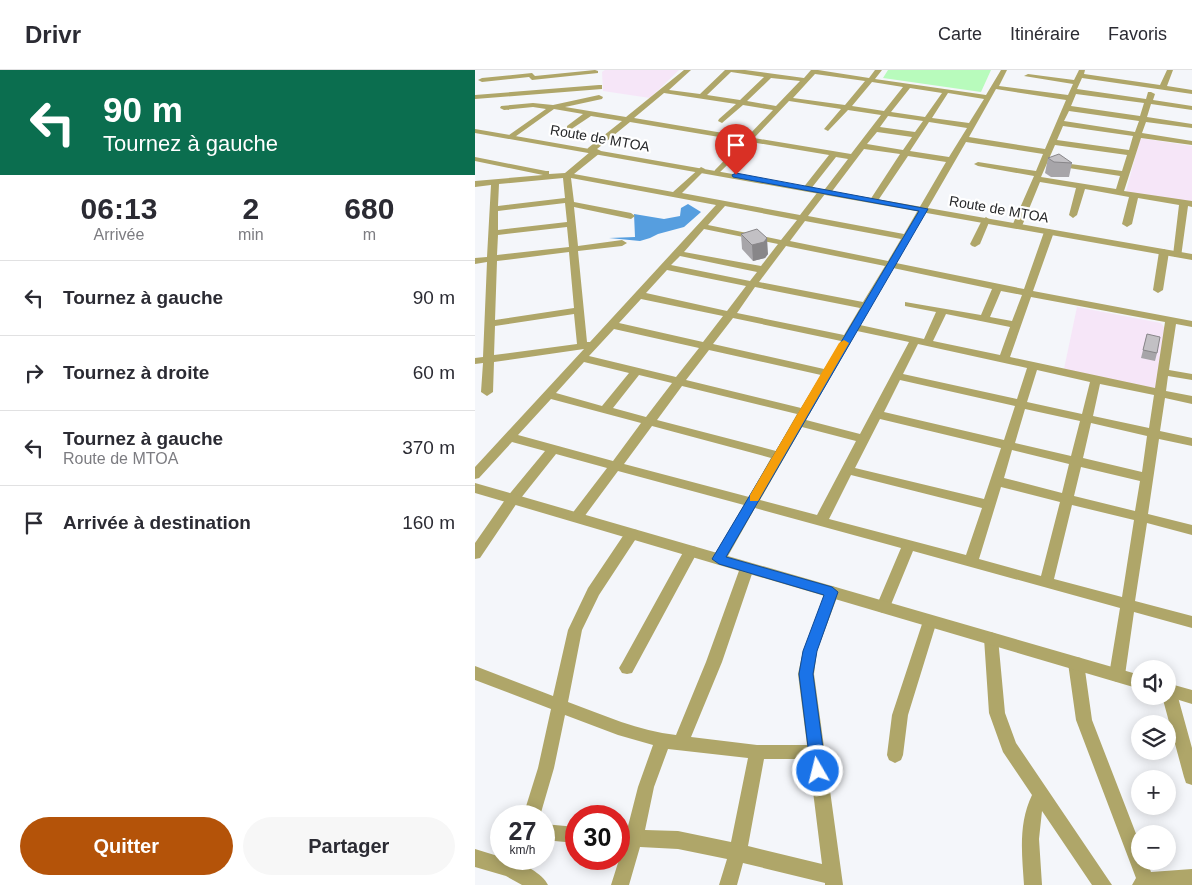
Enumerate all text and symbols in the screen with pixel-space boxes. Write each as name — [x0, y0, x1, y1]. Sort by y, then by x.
text: Drivr — [25, 21, 81, 48]
text: Carte — [938, 24, 982, 44]
text: Itinéraire — [1010, 24, 1080, 44]
text: Favoris — [1108, 24, 1167, 44]
icon: left — [20, 90, 85, 155]
text: 90 m — [103, 90, 183, 129]
street label: Route de MTOA — [549, 121, 652, 155]
pin — [715, 124, 757, 175]
text: Tournez à gauche — [103, 131, 278, 156]
icon: arrive — [722, 131, 750, 159]
text: 06:13 — [81, 192, 157, 225]
text: 2 — [242, 192, 259, 225]
text: 680 — [344, 192, 394, 225]
street label: Route de MTOA — [948, 192, 1051, 226]
text: Arrivée — [94, 226, 144, 243]
text: min — [238, 226, 264, 243]
text: m — [363, 226, 376, 243]
icon: left — [20, 284, 48, 312]
text: Tournez à gauche — [63, 287, 223, 308]
text: 90 m — [413, 287, 455, 308]
icon: right — [20, 359, 48, 387]
text: Tournez à droite — [63, 362, 209, 383]
text: 60 m — [413, 362, 455, 383]
text: Tournez à gauche — [63, 428, 223, 449]
icon: left — [20, 434, 48, 462]
text: 370 m — [402, 437, 455, 458]
text: Route de MTOA — [63, 450, 178, 467]
icon: arrive — [20, 509, 48, 537]
text: Arrivée à destination — [63, 512, 251, 533]
text: 160 m — [402, 512, 455, 533]
map controls — [1131, 660, 1176, 870]
button: sound — [1131, 660, 1176, 705]
button: layers — [1131, 715, 1176, 760]
position arrow — [791, 744, 843, 796]
button: + — [1131, 770, 1176, 815]
speed limit sign: 30 — [565, 805, 630, 870]
button: Quitter — [20, 817, 233, 875]
button: Partager — [243, 817, 455, 875]
text: 27 — [509, 817, 536, 845]
button: − — [1131, 825, 1176, 870]
text: km/h — [509, 843, 536, 857]

